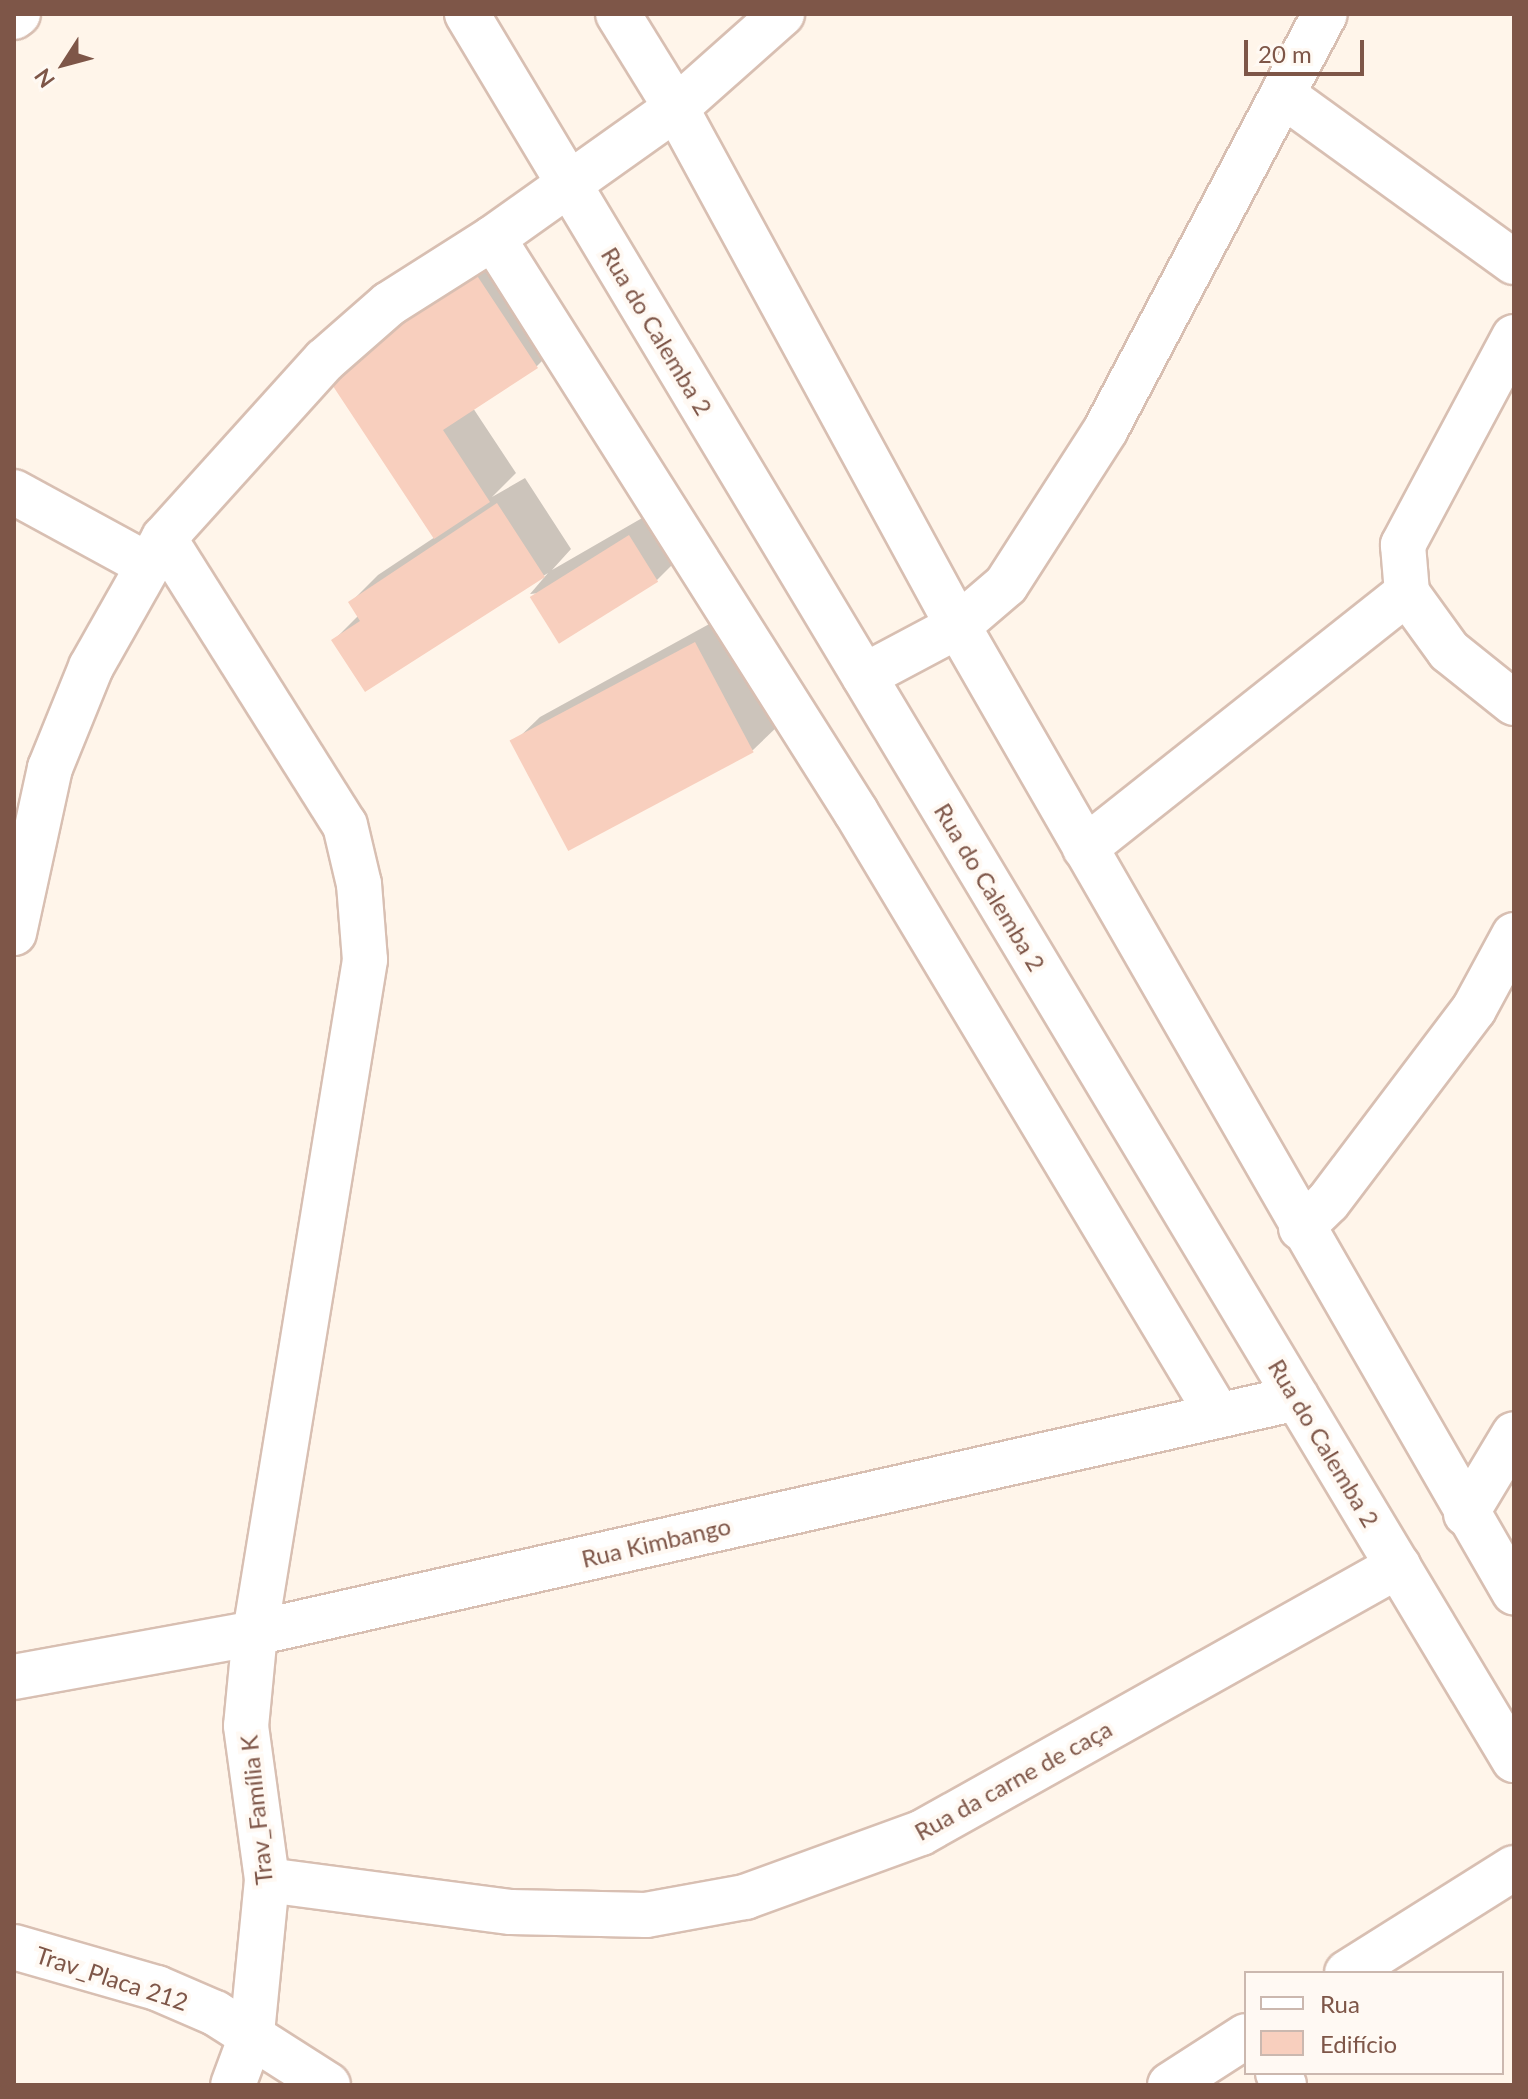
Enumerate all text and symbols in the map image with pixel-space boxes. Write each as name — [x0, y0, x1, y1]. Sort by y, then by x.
north arrow — [24, 24, 104, 104]
scale bar — [1248, 24, 1368, 74]
text: 20 m — [1258, 39, 1312, 68]
text: N — [28, 64, 60, 93]
street label: Rua do Calemba 2 — [596, 242, 718, 420]
street label: Rua do Calemba 2 — [929, 798, 1051, 976]
street label: Rua do Calemba 2 — [1263, 1354, 1385, 1532]
street label: Rua Kimbango — [579, 1511, 733, 1573]
street label: Rua da carne de caça — [909, 1714, 1117, 1846]
street label: Trav_Família K — [234, 1734, 278, 1886]
street label: Trav_Placa 212 — [32, 1940, 192, 2016]
legend — [1244, 1971, 1504, 2075]
text: Rua — [1320, 1989, 1360, 2018]
text: Edifício — [1320, 2029, 1397, 2058]

